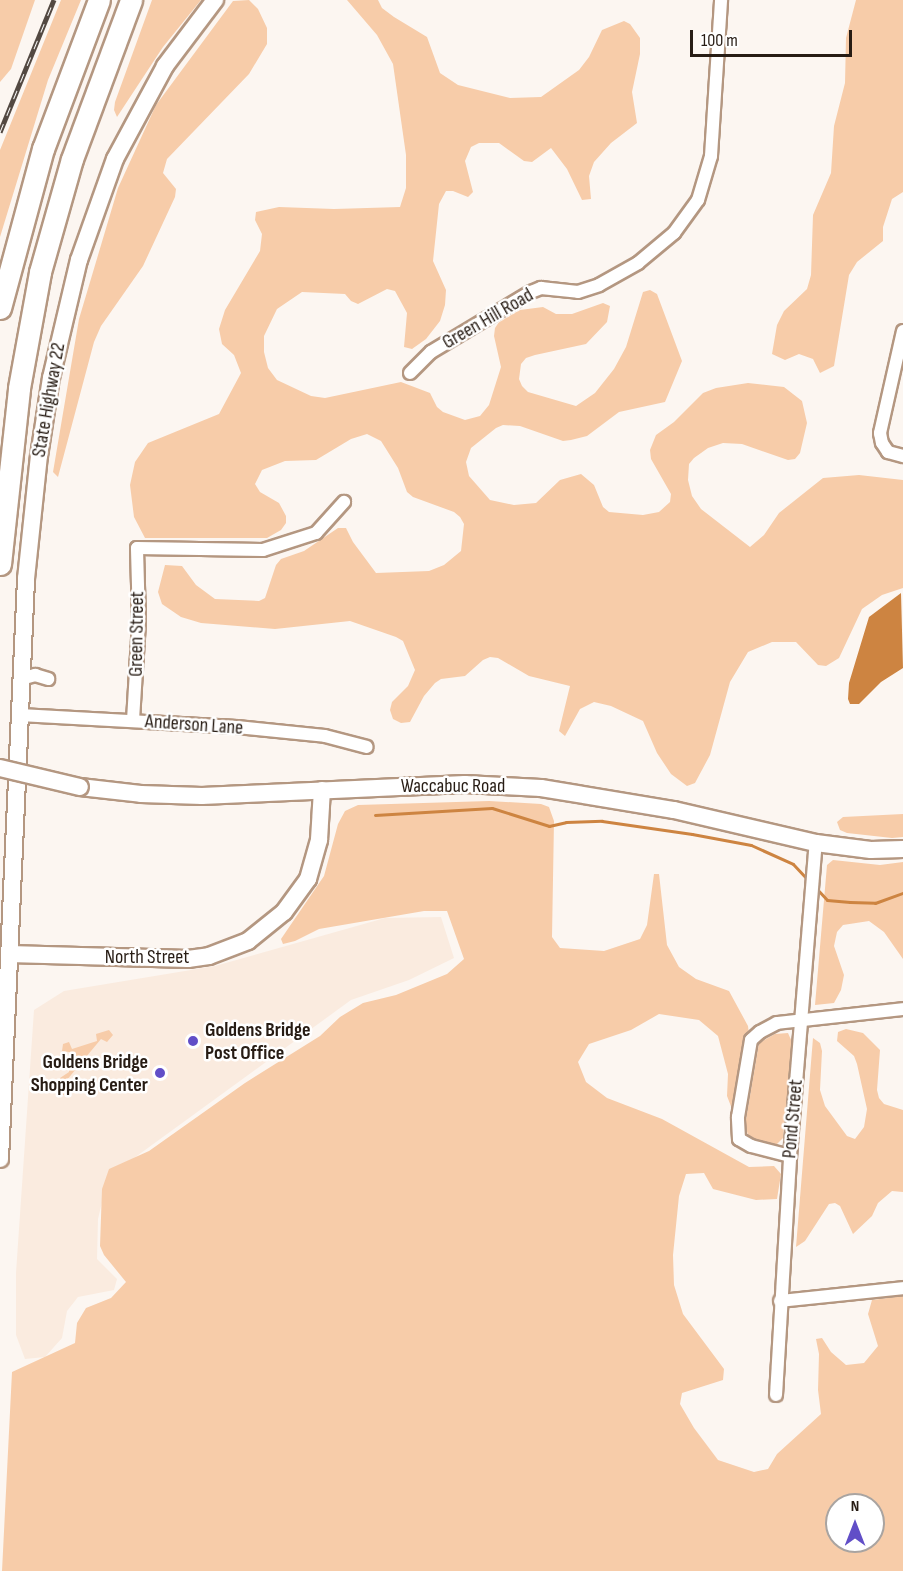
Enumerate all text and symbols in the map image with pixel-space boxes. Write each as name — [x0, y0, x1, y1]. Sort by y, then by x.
scale bar — [693, 18, 855, 56]
text: 100 m — [701, 30, 738, 51]
street label: Green Hill Road — [438, 283, 538, 355]
street label: State Highway 22 — [27, 341, 71, 459]
street label: Green Street — [124, 591, 150, 677]
street label: Anderson Lane — [144, 710, 244, 740]
street label: Waccabuc Road — [401, 774, 505, 798]
street label: North Street — [105, 945, 189, 969]
place label: Goldens Bridge Post Office — [205, 1018, 311, 1065]
marker: Goldens Bridge Post Office — [186, 1034, 200, 1048]
place label: Goldens Bridge Shopping Center — [31, 1050, 148, 1097]
marker: Goldens Bridge Shopping Center — [153, 1066, 167, 1080]
street label: Pond Street — [778, 1079, 808, 1159]
north arrow — [825, 1493, 885, 1553]
text: N — [851, 1497, 859, 1516]

